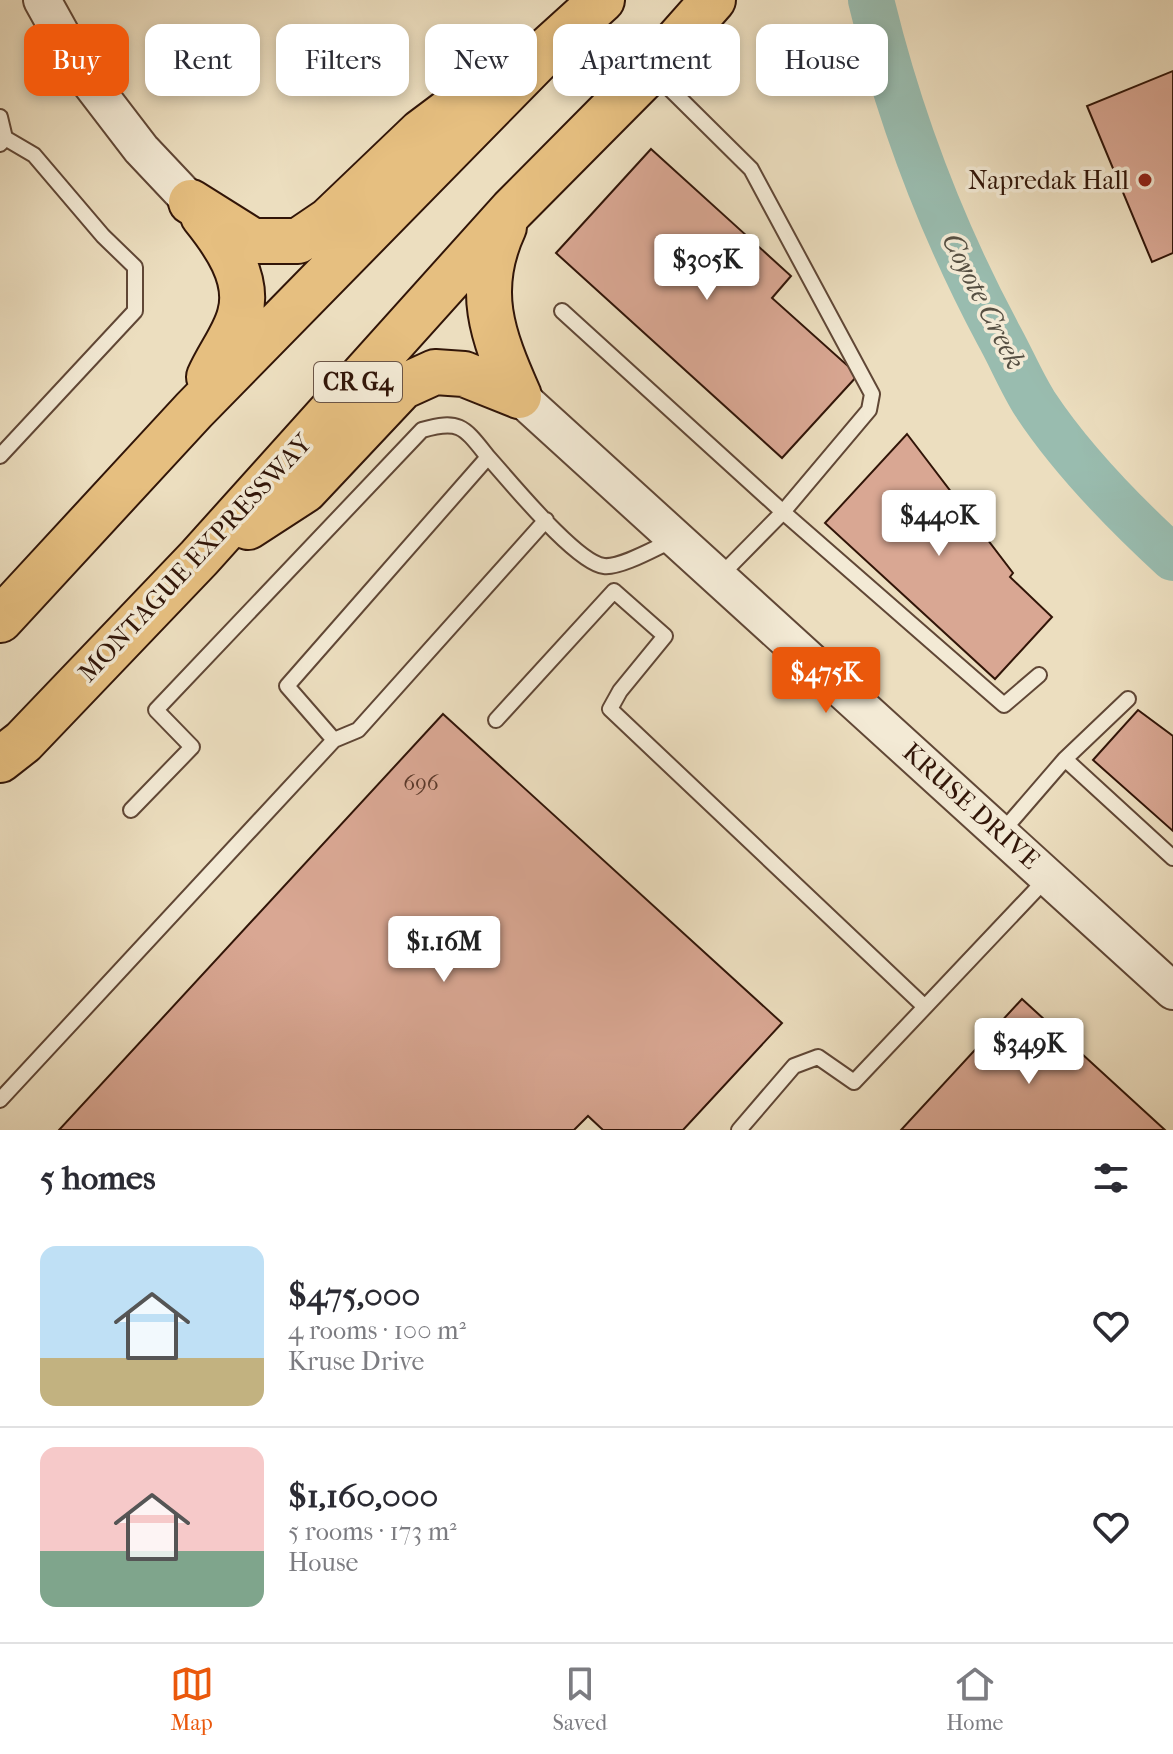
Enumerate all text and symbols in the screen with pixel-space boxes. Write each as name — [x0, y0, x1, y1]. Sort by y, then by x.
chip: Buy — [24, 24, 129, 96]
chip: Rent — [145, 24, 260, 96]
chip: Filters — [276, 24, 409, 96]
chip: New — [425, 24, 537, 96]
chip: Apartment — [553, 24, 740, 96]
chip: House — [756, 24, 888, 96]
place label: Napredak Hall — [968, 165, 1129, 196]
marker: Napredak Hall — [1136, 171, 1154, 189]
water label: Coyote Creek — [935, 227, 1033, 375]
pin: $305K — [651, 234, 763, 302]
text: $305K — [672, 244, 742, 275]
road number: CR G4 — [314, 362, 402, 402]
street label: MONTAGUE EXPRESSWAY — [72, 427, 319, 688]
pin: $440K — [883, 490, 995, 558]
text: $440K — [900, 500, 978, 531]
pin: $475K — [770, 647, 882, 715]
text: $475K — [790, 657, 862, 688]
street label: KRUSE DRIVE — [896, 736, 1046, 876]
house number: 696 — [403, 770, 439, 796]
pin: $1.16M — [379, 916, 509, 984]
text: $1.16M — [406, 926, 482, 957]
pin: $349K — [973, 1018, 1085, 1086]
text: $349K — [993, 1028, 1065, 1059]
icon: filters — [1089, 1156, 1133, 1200]
text: 5 homes — [40, 1158, 155, 1198]
text: $475,000 — [288, 1275, 420, 1315]
icon: home — [104, 1278, 200, 1374]
icon: heart — [1089, 1304, 1133, 1348]
text: 4 rooms · 100 m² — [288, 1315, 466, 1346]
text: Kruse Drive — [288, 1346, 424, 1377]
text: $1,160,000 — [288, 1476, 438, 1516]
icon: home — [104, 1479, 200, 1575]
icon: heart — [1089, 1505, 1133, 1549]
text: 5 rooms · 173 m² — [288, 1516, 457, 1547]
text: House — [288, 1547, 358, 1578]
tab: Map — [170, 1662, 214, 1736]
tab: Saved — [553, 1662, 607, 1736]
tab: Home — [946, 1662, 1003, 1736]

